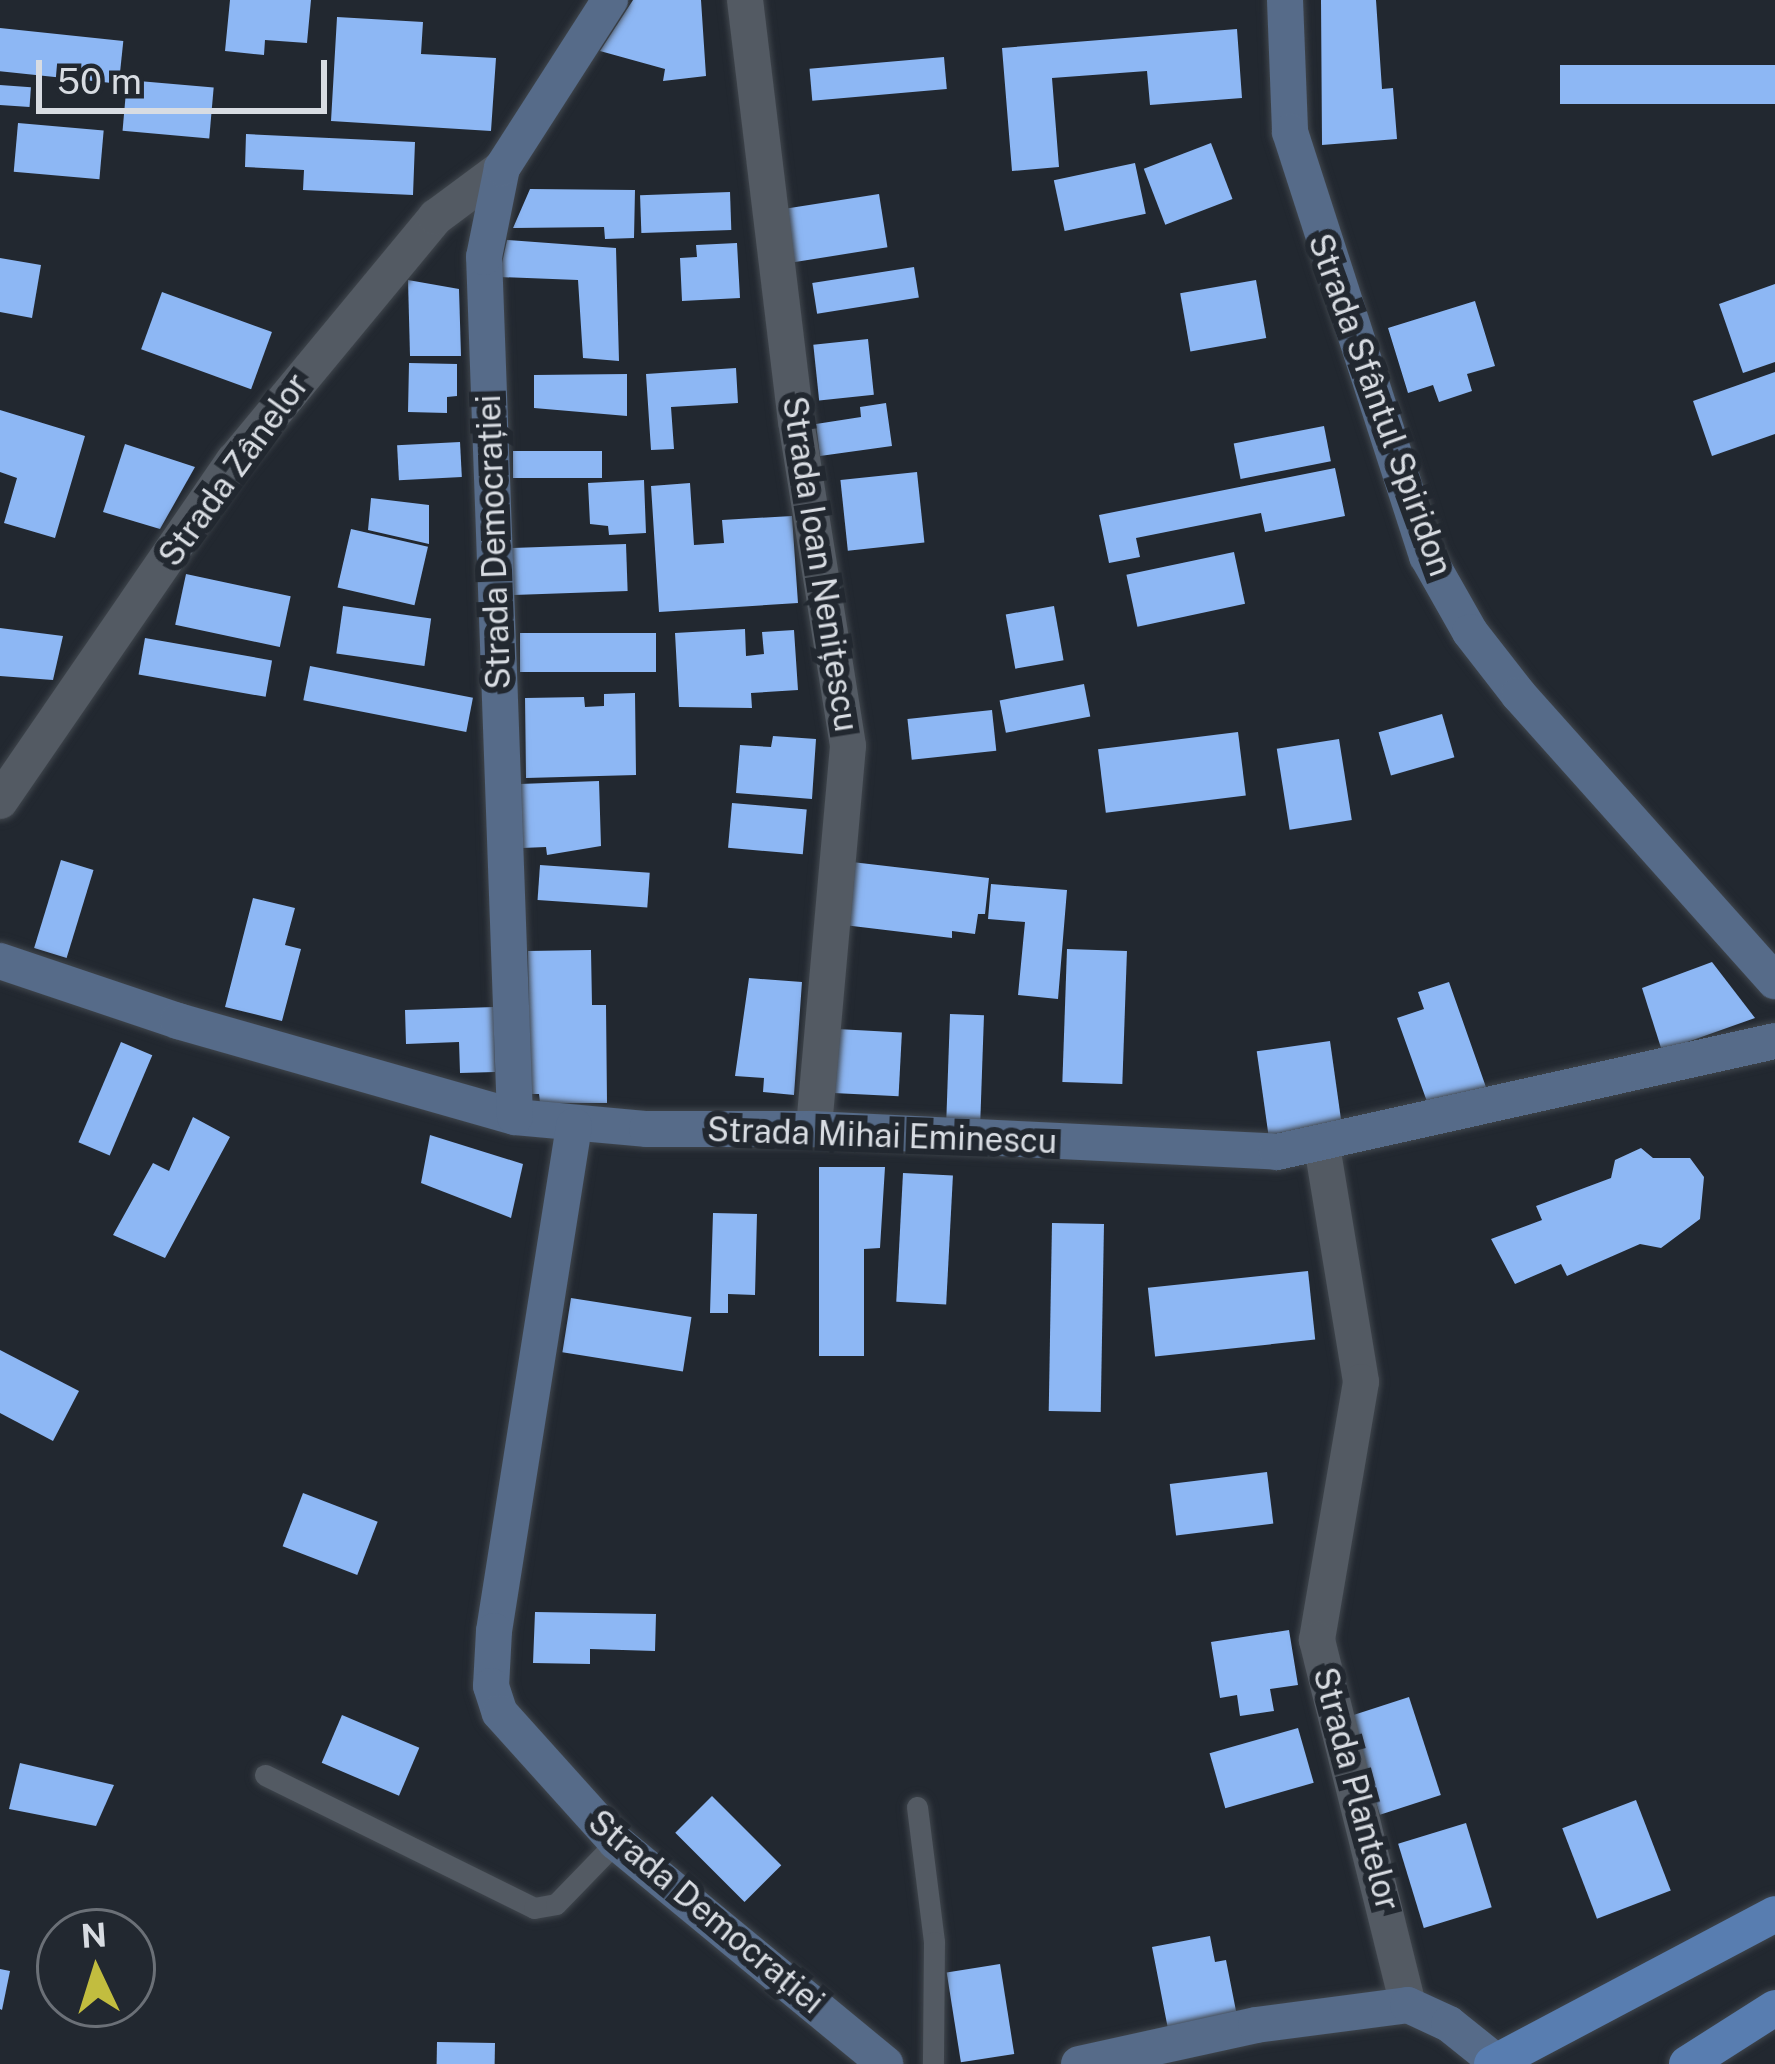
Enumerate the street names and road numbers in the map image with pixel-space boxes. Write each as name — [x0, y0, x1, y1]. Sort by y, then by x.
street label: Strada Sfântul Spiridon — [1300, 228, 1460, 582]
street label: Strada Zânelor — [151, 366, 317, 574]
street label: Strada Democrației — [469, 394, 519, 690]
street label: Strada Ioan Nenițescu — [774, 394, 866, 734]
street label: Strada Mihai Eminescu — [706, 1110, 1058, 1162]
street label: Strada Plantelor — [1305, 1663, 1407, 1915]
street label: Strada Democrației — [580, 1802, 832, 2022]

